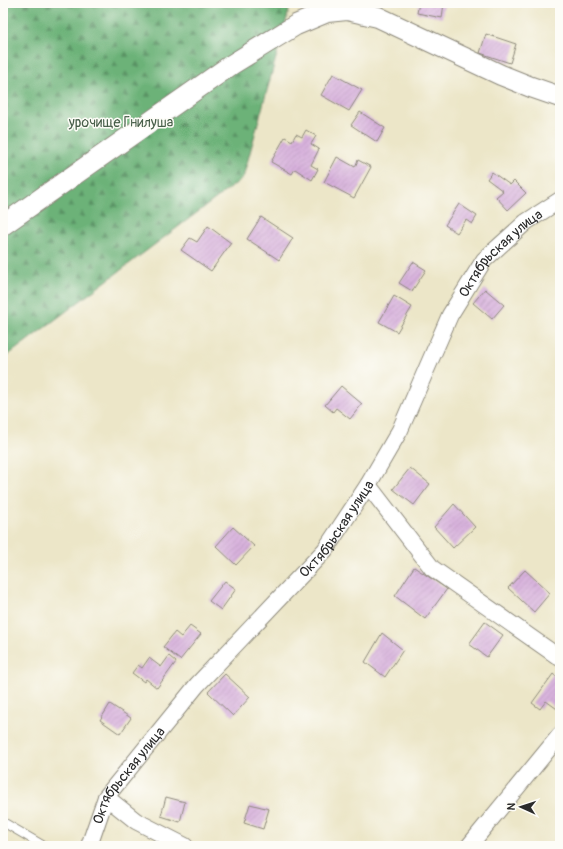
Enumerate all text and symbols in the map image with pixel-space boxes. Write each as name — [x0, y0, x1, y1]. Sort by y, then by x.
park label: урочище Гнилуша — [68, 114, 173, 131]
street label: Октябрьская улица — [455, 205, 545, 300]
street label: Октябрьская улица — [295, 477, 377, 581]
street label: Октябрьская улица — [89, 723, 168, 826]
north arrow — [501, 787, 541, 827]
text: N — [505, 802, 518, 811]

